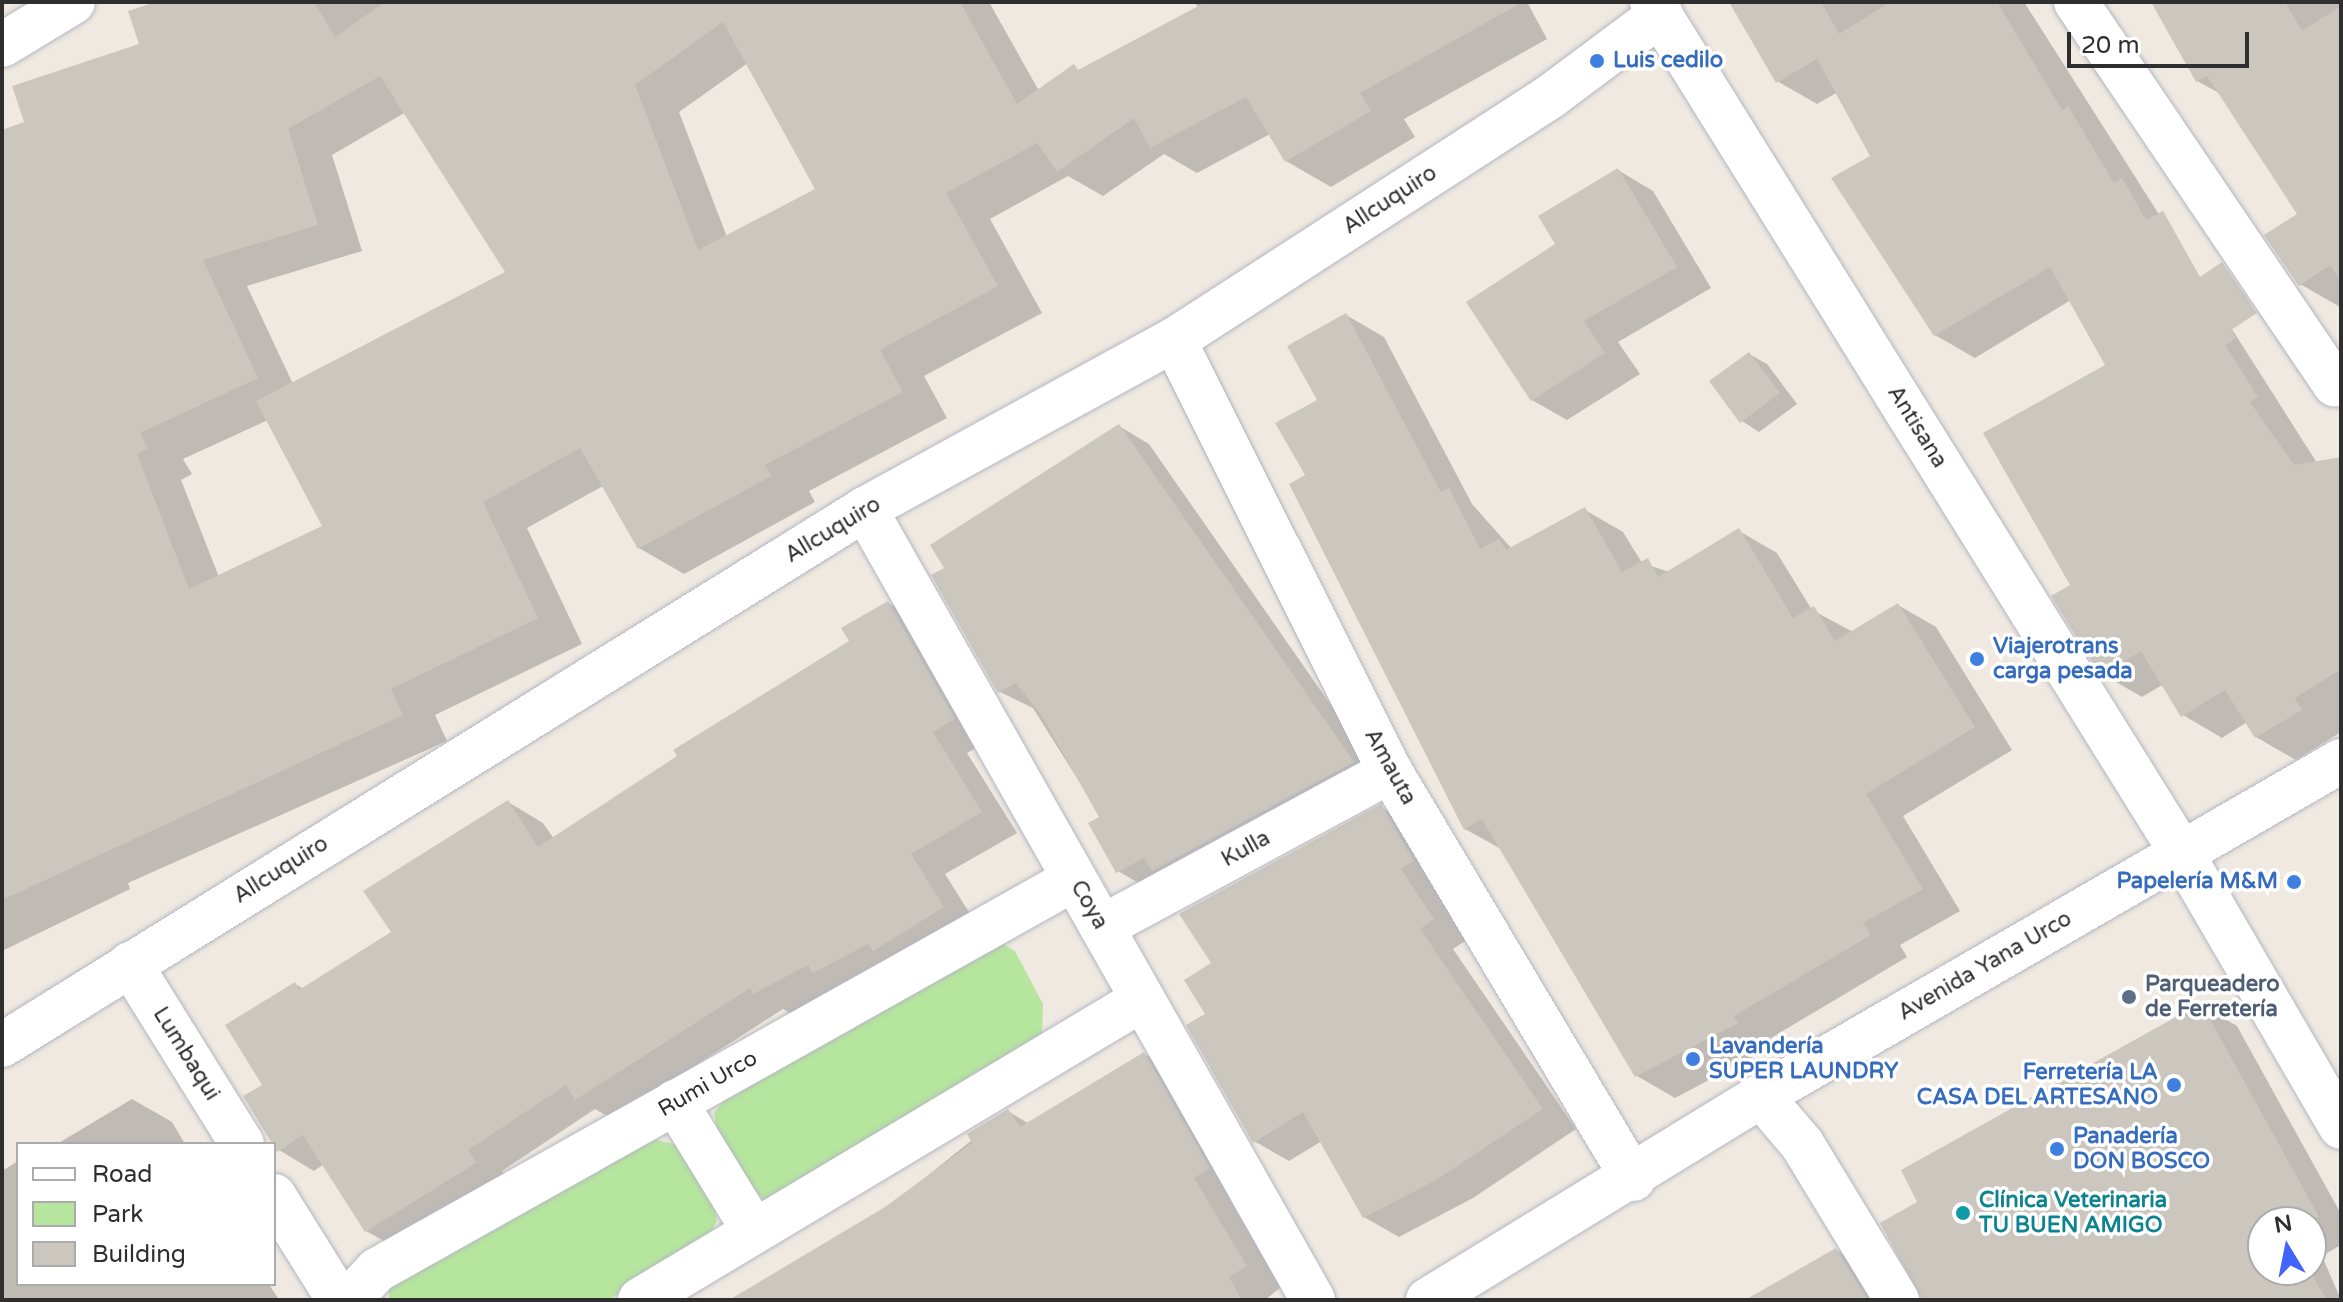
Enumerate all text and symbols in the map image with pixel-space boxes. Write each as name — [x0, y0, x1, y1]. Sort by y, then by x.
scale bar — [2071, 16, 2253, 66]
text: 20 m — [2081, 31, 2139, 60]
place label: Luis cedilo — [1613, 48, 1723, 74]
marker: Luis cedilo — [1588, 52, 1606, 70]
street label: Allcuquiro — [1338, 160, 1442, 240]
street label: Antisana — [1881, 381, 1953, 473]
street label: Allcuquiro — [781, 491, 885, 569]
place label: Viajerotrans carga pesada — [1993, 633, 2133, 684]
marker: Viajerotrans carga pesada — [1968, 650, 1986, 668]
street label: Amauta — [1358, 724, 1422, 810]
street label: Kulla — [1217, 825, 1275, 873]
street label: Allcuquiro — [229, 831, 333, 909]
place label: Papelería M&M — [2117, 869, 2278, 895]
marker: Papelería M&M — [2285, 873, 2303, 891]
street label: Coya — [1065, 876, 1113, 934]
street label: Avenida Yana Urco — [1894, 906, 2076, 1026]
place label: Parqueadero de Ferretería — [2145, 971, 2280, 1022]
marker: Parqueadero de Ferretería — [2120, 988, 2138, 1006]
street label: Lumbaqui — [147, 1002, 225, 1106]
place label: Lavandería SUPER LAUNDRY — [1709, 1033, 1898, 1084]
street label: Rumi Urco — [654, 1045, 762, 1123]
marker: Lavandería SUPER LAUNDRY — [1684, 1050, 1702, 1068]
place label: Ferretería LA CASA DEL ARTESANO — [1917, 1059, 2158, 1110]
marker: Ferretería LA CASA DEL ARTESANO — [2165, 1076, 2183, 1094]
place label: Panadería DON BOSCO — [2073, 1123, 2210, 1174]
marker: Panadería DON BOSCO — [2048, 1140, 2066, 1158]
legend — [16, 1142, 276, 1286]
text: Road — [92, 1160, 152, 1189]
place label: Clínica Veterinaria TU BUEN AMIGO — [1979, 1187, 2167, 1238]
text: Park — [92, 1200, 143, 1229]
marker: Clínica Veterinaria TU BUEN AMIGO — [1954, 1204, 1972, 1222]
north arrow — [2247, 1206, 2327, 1286]
text: N — [2272, 1210, 2294, 1239]
text: Building — [92, 1240, 186, 1269]

